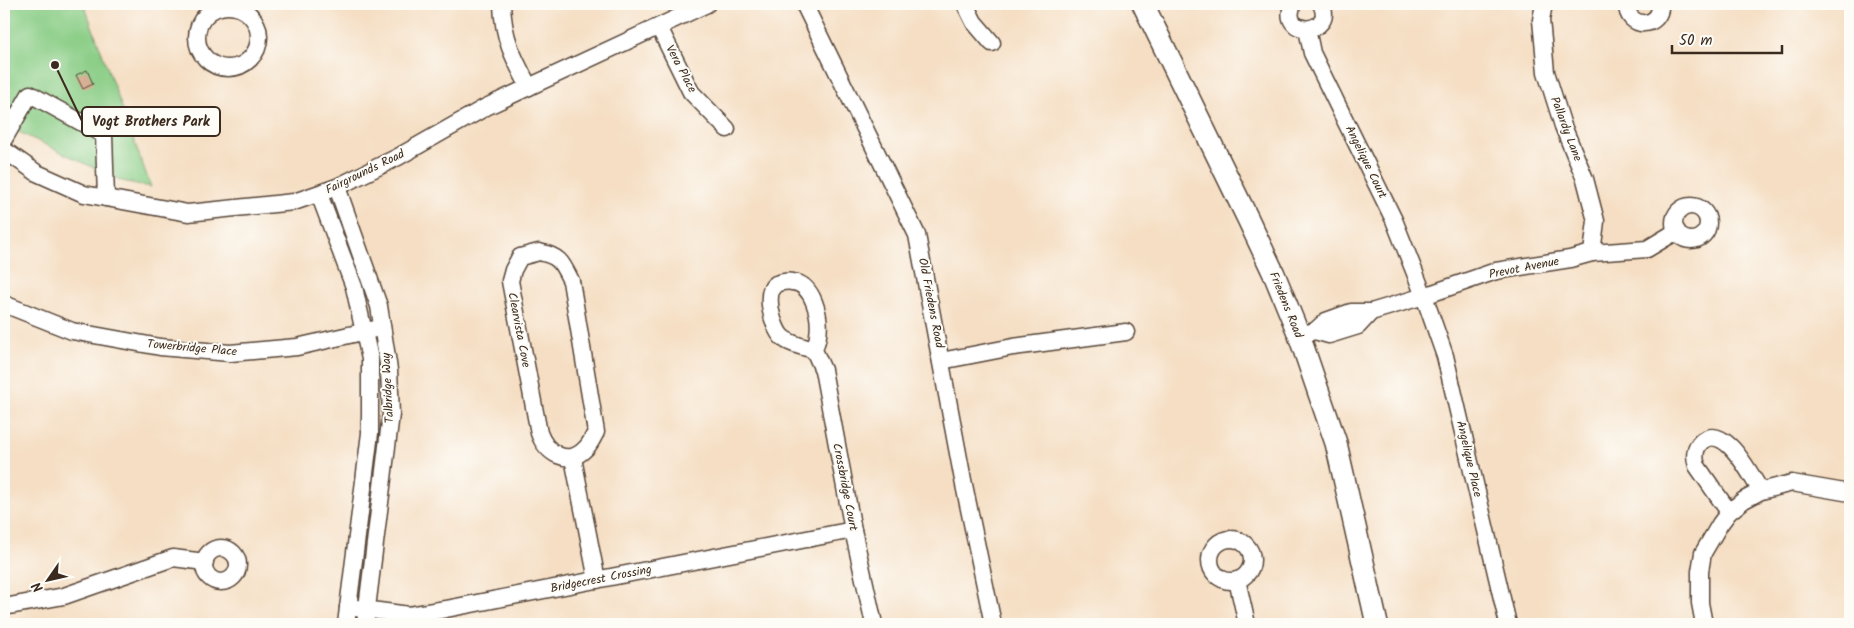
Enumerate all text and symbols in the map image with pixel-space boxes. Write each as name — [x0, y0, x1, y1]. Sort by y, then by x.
scale bar — [1672, 22, 1782, 54]
text: 50 m — [1679, 29, 1713, 53]
street label: Vera Place — [660, 42, 702, 97]
street label: Pallardy Lane — [1545, 94, 1587, 165]
callout: Vogt Brothers Park — [82, 107, 220, 136]
text: Vogt Brothers Park — [92, 111, 211, 133]
street label: Angelique Court — [1340, 122, 1392, 202]
street label: Fairgrounds Road — [322, 144, 409, 199]
street label: Prevot Avenue — [1487, 252, 1561, 284]
street label: Old Friedens Road — [913, 256, 949, 351]
street label: Friedens Road — [1264, 269, 1308, 342]
street label: Clearvista Cove — [502, 291, 536, 370]
street label: Towerbridge Place — [146, 335, 238, 361]
street label: Talbridge Way — [377, 352, 399, 424]
street label: Angelique Place — [1451, 419, 1487, 500]
street label: Crossbridge Court — [827, 442, 863, 533]
north arrow — [22, 556, 72, 606]
street label: Bridgecrest Crossing — [549, 560, 653, 598]
text: N — [26, 577, 50, 597]

